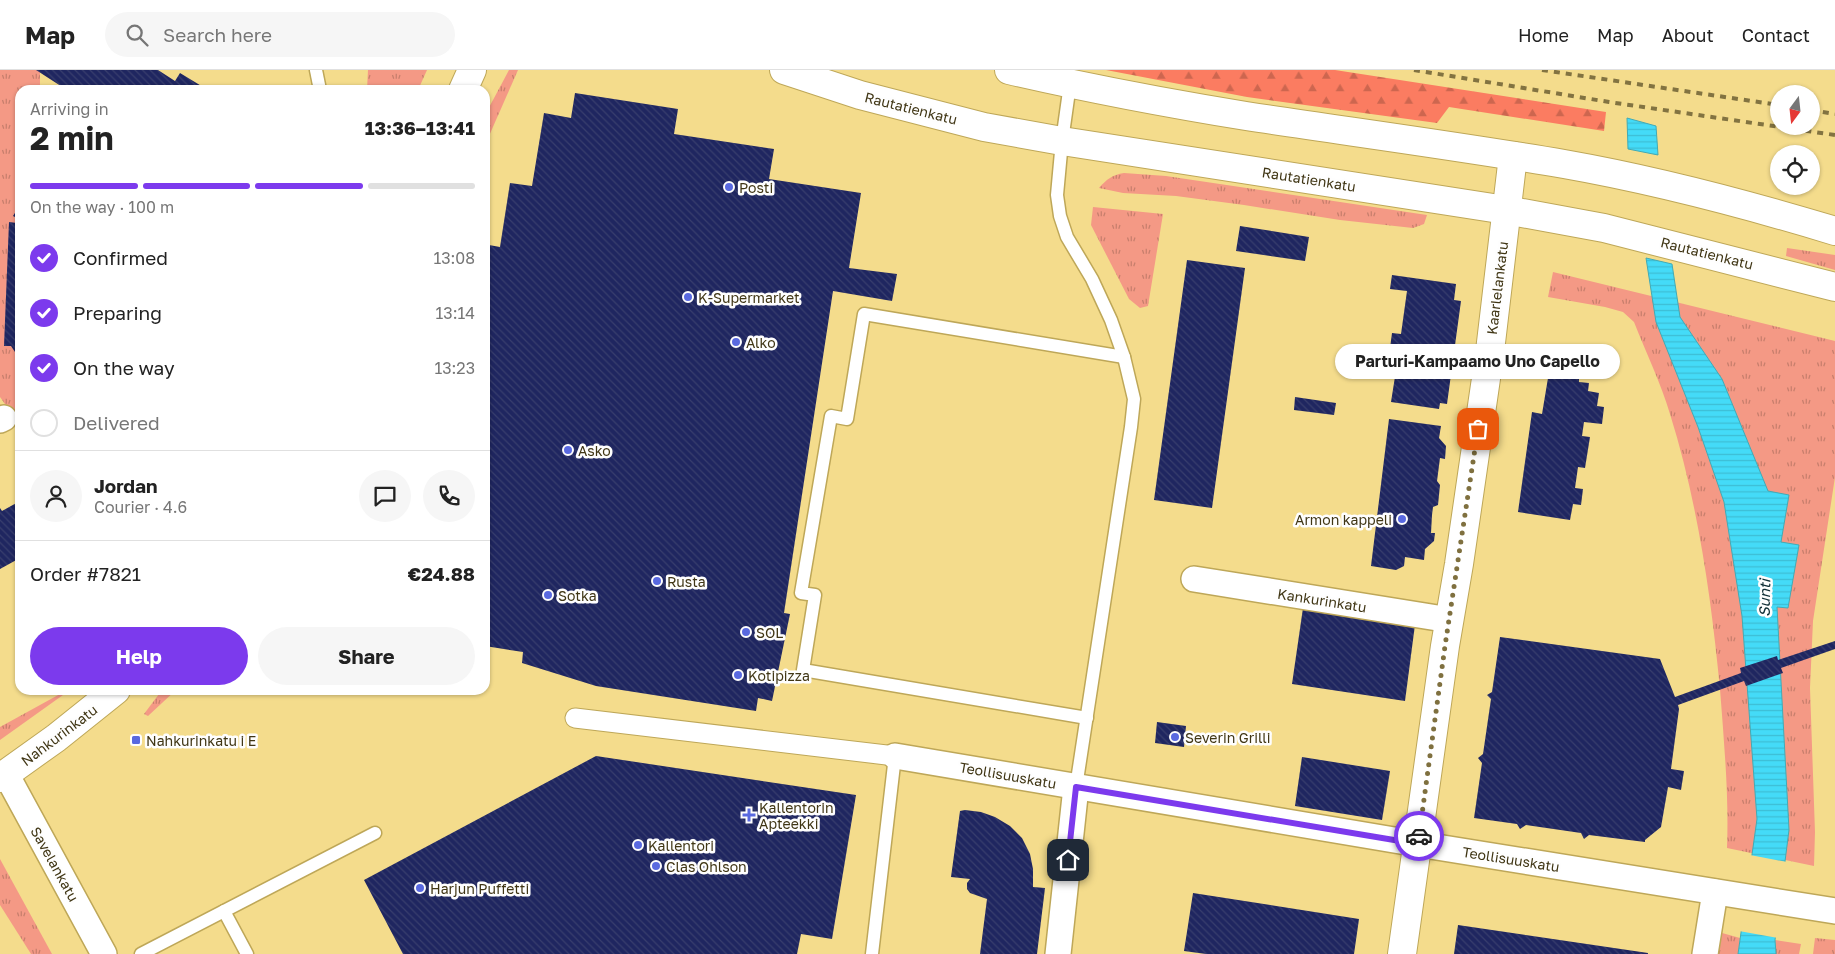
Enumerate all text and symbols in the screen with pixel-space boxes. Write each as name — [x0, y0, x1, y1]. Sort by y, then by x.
search box — [105, 12, 455, 57]
text: Map — [25, 20, 75, 49]
icon: search — [123, 21, 151, 49]
text: Search here — [163, 23, 272, 46]
text: Home — [1518, 24, 1569, 46]
text: Map — [1597, 24, 1634, 46]
text: About — [1662, 24, 1714, 46]
text: Contact — [1742, 24, 1810, 46]
north arrow — [1770, 85, 1820, 135]
map controls — [1770, 85, 1820, 195]
street label: Rautatienkatu — [863, 88, 959, 128]
text: Arriving in — [30, 99, 109, 119]
text: 13:36–13:41 — [365, 116, 475, 139]
text: 2 min — [30, 119, 114, 157]
button: locate — [1770, 145, 1820, 195]
street label: Rautatienkatu — [1261, 163, 1357, 195]
place label: Posti — [739, 179, 773, 196]
marker: Posti — [723, 181, 735, 193]
text: On the way · 100 m — [30, 197, 174, 217]
street label: Rautatienkatu — [1659, 233, 1755, 273]
street label: Kaarlelankatu — [1483, 240, 1511, 336]
icon: check — [30, 244, 58, 272]
text: Confirmed — [73, 246, 168, 269]
text: 13:08 — [433, 248, 475, 268]
place label: K-Supermarket — [698, 289, 800, 306]
marker: K-Supermarket — [682, 291, 694, 303]
icon: check — [30, 299, 58, 327]
text: Preparing — [73, 301, 162, 324]
text: 13:14 — [436, 303, 475, 323]
place label: Alko — [746, 334, 776, 351]
marker: Alko — [730, 336, 742, 348]
callout: Parturi-Kampaamo Uno Capello — [1336, 344, 1620, 379]
text: Parturi-Kampaamo Uno Capello — [1355, 351, 1600, 371]
icon: check — [30, 354, 58, 382]
text: On the way — [73, 356, 175, 379]
text: 13:23 — [434, 358, 475, 378]
pin — [1457, 408, 1499, 450]
text: Delivered — [73, 411, 160, 434]
icon: bag — [1464, 415, 1492, 443]
place label: Asko — [578, 442, 611, 459]
marker: Asko — [562, 444, 574, 456]
button: person — [30, 470, 82, 522]
button: chat — [359, 470, 411, 522]
button: phone — [423, 470, 475, 522]
text: Jordan — [94, 474, 158, 497]
text: Courier · 4.6 — [94, 497, 187, 517]
place label: Armon kappeli — [1295, 511, 1392, 528]
marker: Armon kappeli — [1396, 513, 1408, 525]
text: Order #7821 — [30, 562, 141, 585]
text: €24.88 — [408, 562, 475, 585]
place label: Rusta — [667, 573, 706, 590]
marker: Rusta — [651, 575, 663, 587]
water label: Sunti — [1755, 577, 1773, 617]
street label: Kankurinkatu — [1276, 585, 1368, 615]
place label: Sotka — [558, 587, 597, 604]
marker: Sotka — [542, 589, 554, 601]
place label: SOL — [756, 624, 783, 641]
marker: SOL — [740, 626, 752, 638]
button: Help — [30, 627, 248, 685]
button: Share — [258, 627, 475, 685]
place label: Kotipizza — [748, 667, 810, 684]
marker: Kotipizza — [732, 669, 744, 681]
street label: Nahkurinkatu — [18, 701, 100, 769]
place label: Severin Grilli — [1185, 729, 1271, 746]
marker: Severin Grilli — [1169, 731, 1181, 743]
place label: Nahkurinkatu i E — [146, 732, 256, 749]
marker: Nahkurinkatu i E — [130, 734, 142, 746]
street label: Teollisuuskatu — [958, 758, 1058, 792]
place label: Kallentorin Apteekki — [759, 799, 834, 832]
marker: Kallentorin Apteekki — [743, 809, 755, 821]
courier — [1394, 811, 1444, 861]
icon: car — [1405, 822, 1433, 850]
street label: Savelankatu — [27, 824, 83, 904]
place label: Kallentori — [648, 837, 714, 854]
marker: Kallentori — [632, 839, 644, 851]
pin — [1047, 839, 1089, 881]
street label: Teollisuuskatu — [1461, 843, 1561, 875]
icon: home — [1054, 846, 1082, 874]
place label: Clas Ohlson — [666, 858, 747, 875]
marker: Clas Ohlson — [650, 860, 662, 872]
place label: Harjun Puffetti — [430, 880, 529, 897]
marker: Harjun Puffetti — [414, 882, 426, 894]

